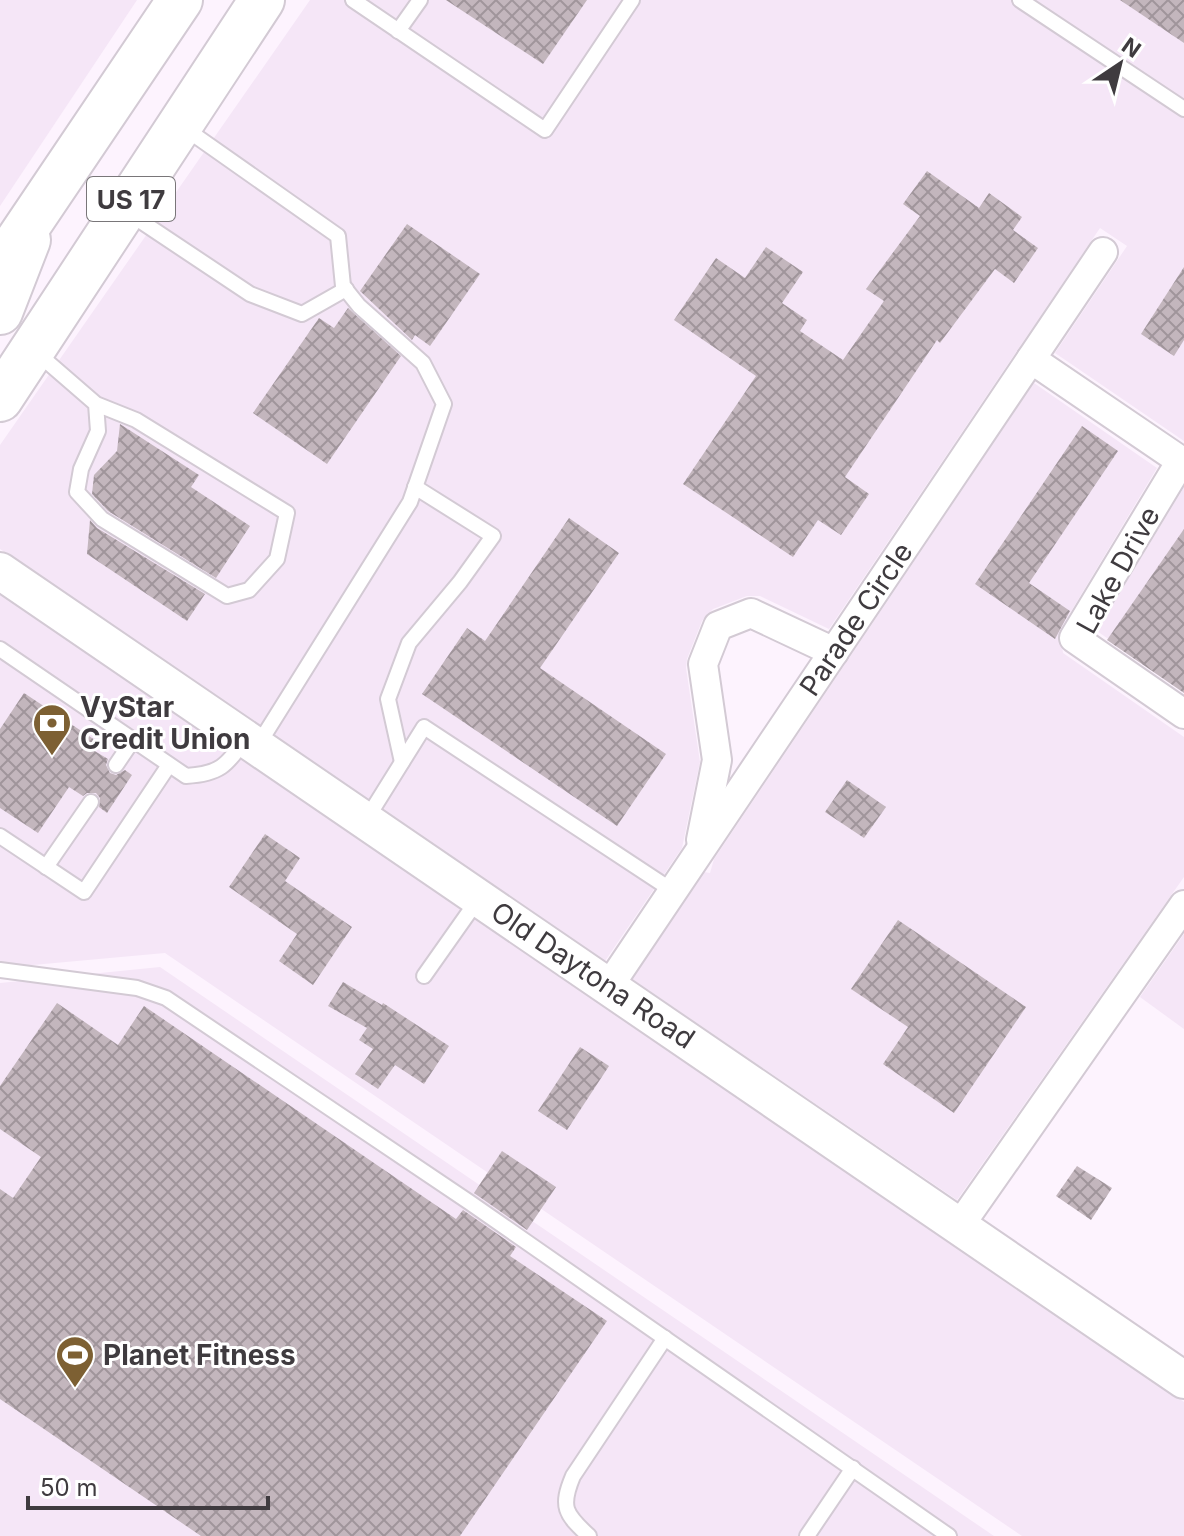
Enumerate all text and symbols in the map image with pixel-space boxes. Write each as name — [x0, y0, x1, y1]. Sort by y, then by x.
north arrow — [1080, 24, 1160, 104]
text: N — [1117, 32, 1146, 63]
road number: US 17 — [87, 177, 175, 221]
street label: Lake Drive — [1069, 501, 1167, 639]
street label: Parade Circle — [792, 536, 920, 702]
place label: VyStar Credit Union — [80, 690, 250, 756]
bank icon: VyStar Credit Union — [31, 702, 73, 757]
street label: Old Daytona Road — [485, 894, 701, 1056]
sports icon: Planet Fitness — [54, 1334, 96, 1389]
place label: Planet Fitness — [103, 1338, 296, 1372]
scale bar — [28, 1460, 268, 1510]
text: 50 m — [40, 1473, 98, 1502]

